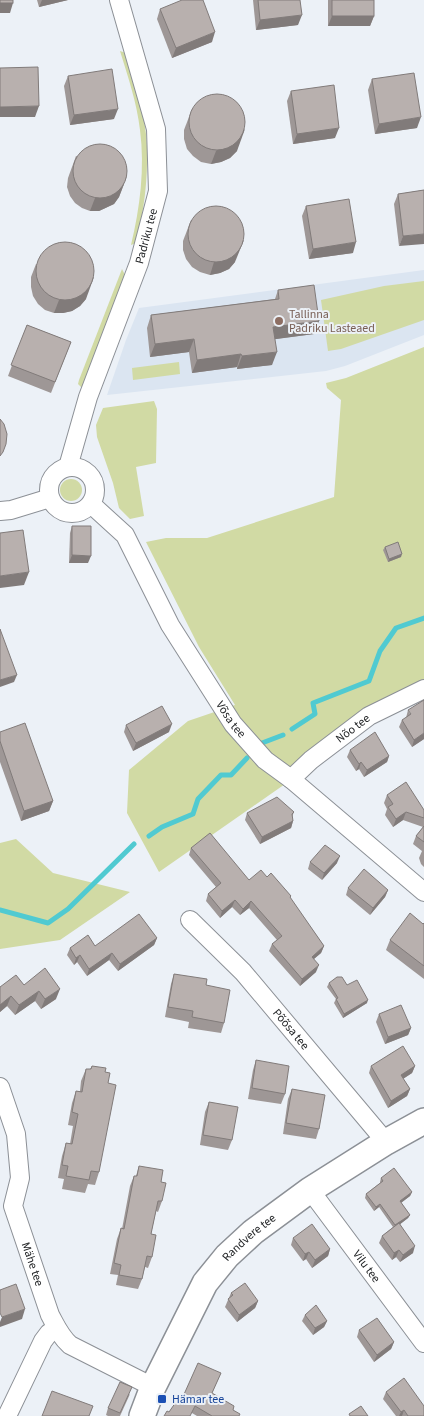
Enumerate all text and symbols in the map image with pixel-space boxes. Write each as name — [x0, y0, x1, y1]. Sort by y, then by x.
street label: Padriku tee — [131, 207, 162, 266]
place label: Tallinna Padriku Lasteaed — [289, 306, 375, 337]
marker: Tallinna Padriku Lasteaed — [273, 315, 285, 327]
street label: Võsa tee — [212, 698, 250, 742]
street label: Nõo tee — [332, 710, 374, 747]
street label: Põõsa tee — [269, 1005, 313, 1054]
street label: Randvere tee — [218, 1210, 280, 1265]
street label: Mähe tee — [17, 1240, 48, 1289]
street label: Vilu tee — [349, 1247, 384, 1286]
place label: Hämar tee — [172, 1391, 224, 1408]
marker: Hämar tee — [156, 1393, 168, 1405]

